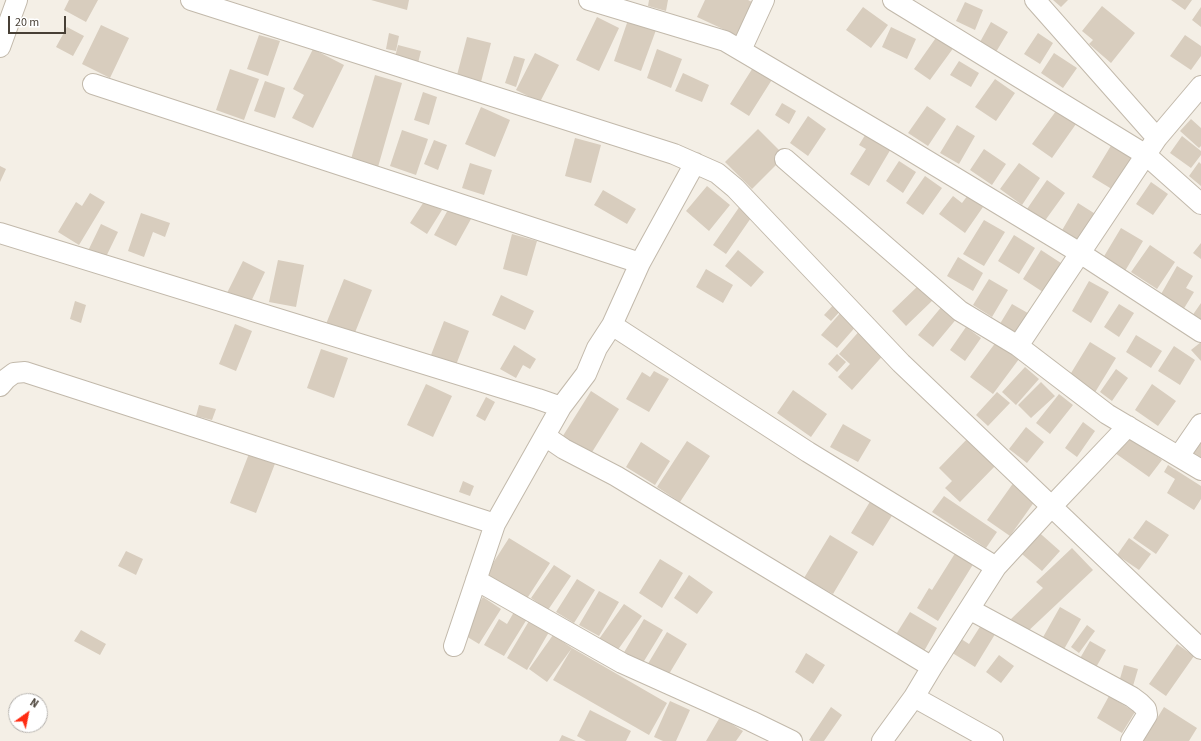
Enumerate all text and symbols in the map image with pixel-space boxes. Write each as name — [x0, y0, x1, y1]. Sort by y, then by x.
scale bar — [10, 8, 68, 34]
text: 20 m — [15, 14, 39, 31]
north arrow — [8, 693, 48, 733]
text: N — [27, 695, 41, 712]

